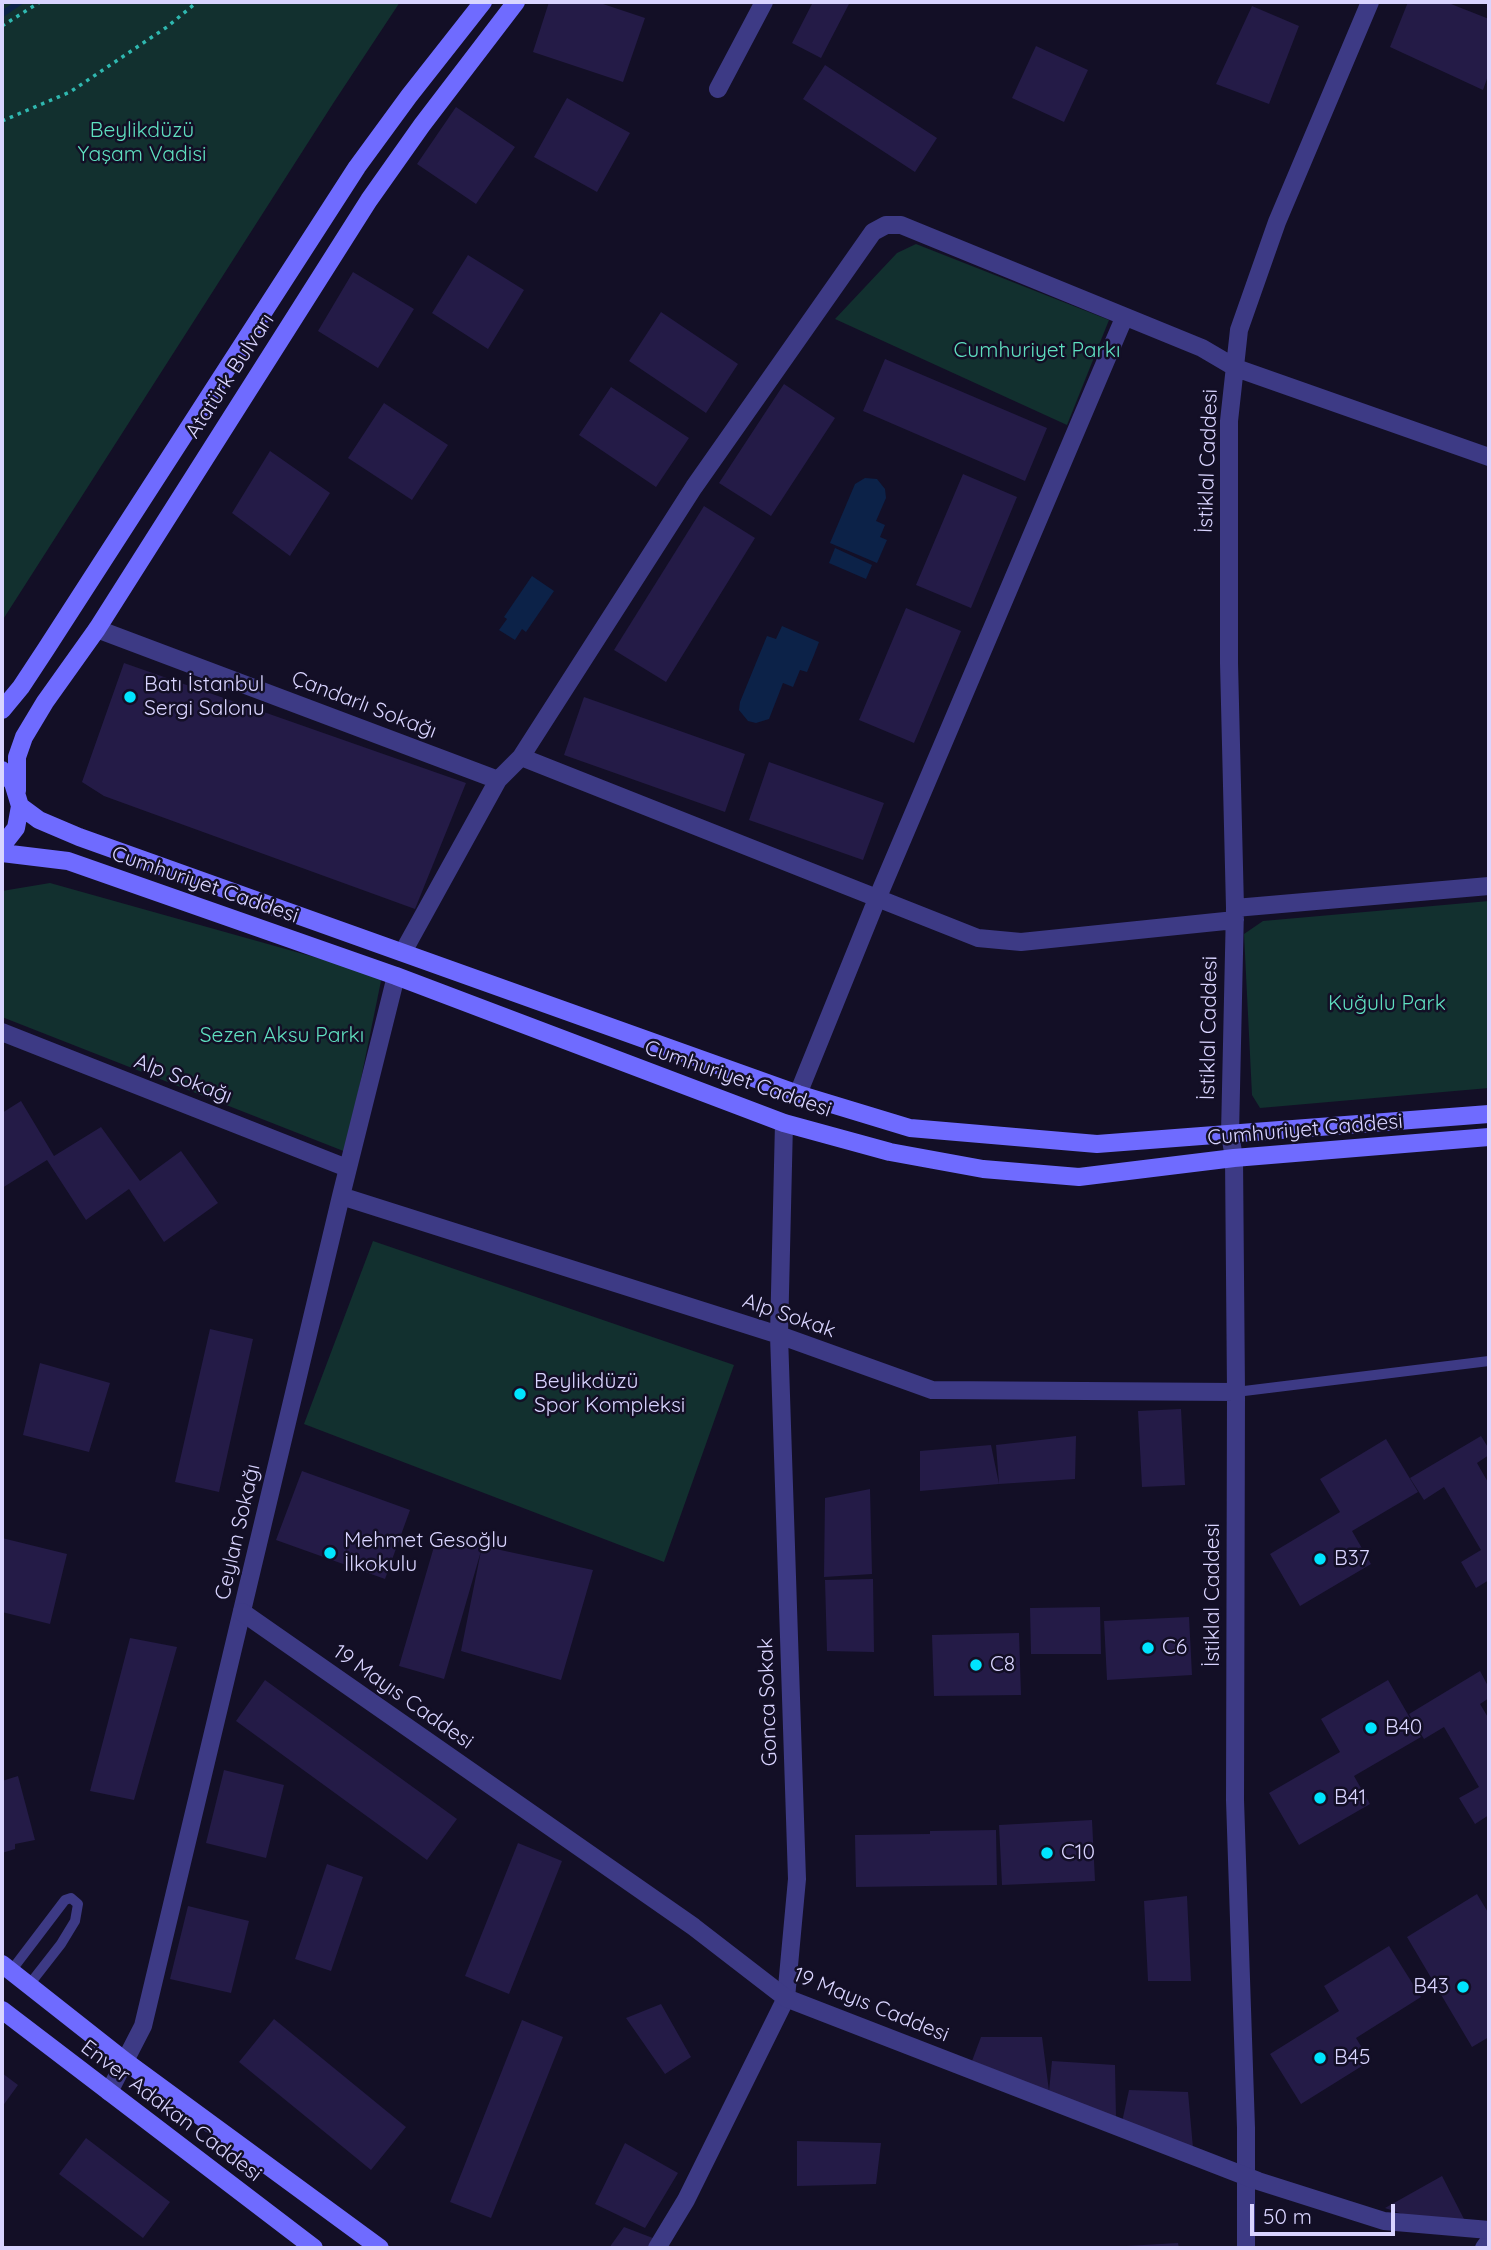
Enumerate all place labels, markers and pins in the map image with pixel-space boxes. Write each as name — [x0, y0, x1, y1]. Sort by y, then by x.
place label: Batı İstanbul Sergi Salonu — [144, 672, 265, 722]
marker: Batı İstanbul Sergi Salonu — [122, 689, 138, 705]
place label: Beylikdüzü Spor Kompleksi — [534, 1369, 685, 1419]
marker: Beylikdüzü Spor Kompleksi — [512, 1386, 528, 1402]
place label: Mehmet Gesoğlu İlkokulu — [344, 1528, 508, 1578]
marker: Mehmet Gesoğlu İlkokulu — [322, 1545, 338, 1561]
place label: B37 — [1334, 1546, 1369, 1572]
marker: B37 — [1312, 1551, 1328, 1567]
place label: C6 — [1162, 1635, 1187, 1661]
marker: C6 — [1140, 1640, 1156, 1656]
place label: C8 — [990, 1652, 1015, 1678]
marker: C8 — [968, 1657, 984, 1673]
place label: B40 — [1385, 1715, 1422, 1741]
marker: B40 — [1363, 1720, 1379, 1736]
place label: B41 — [1334, 1785, 1366, 1811]
marker: B41 — [1312, 1790, 1328, 1806]
place label: C10 — [1061, 1840, 1095, 1866]
marker: C10 — [1039, 1845, 1055, 1861]
place label: B43 — [1413, 1974, 1449, 2000]
marker: B43 — [1455, 1979, 1471, 1995]
place label: B45 — [1334, 2045, 1370, 2071]
marker: B45 — [1312, 2050, 1328, 2066]

